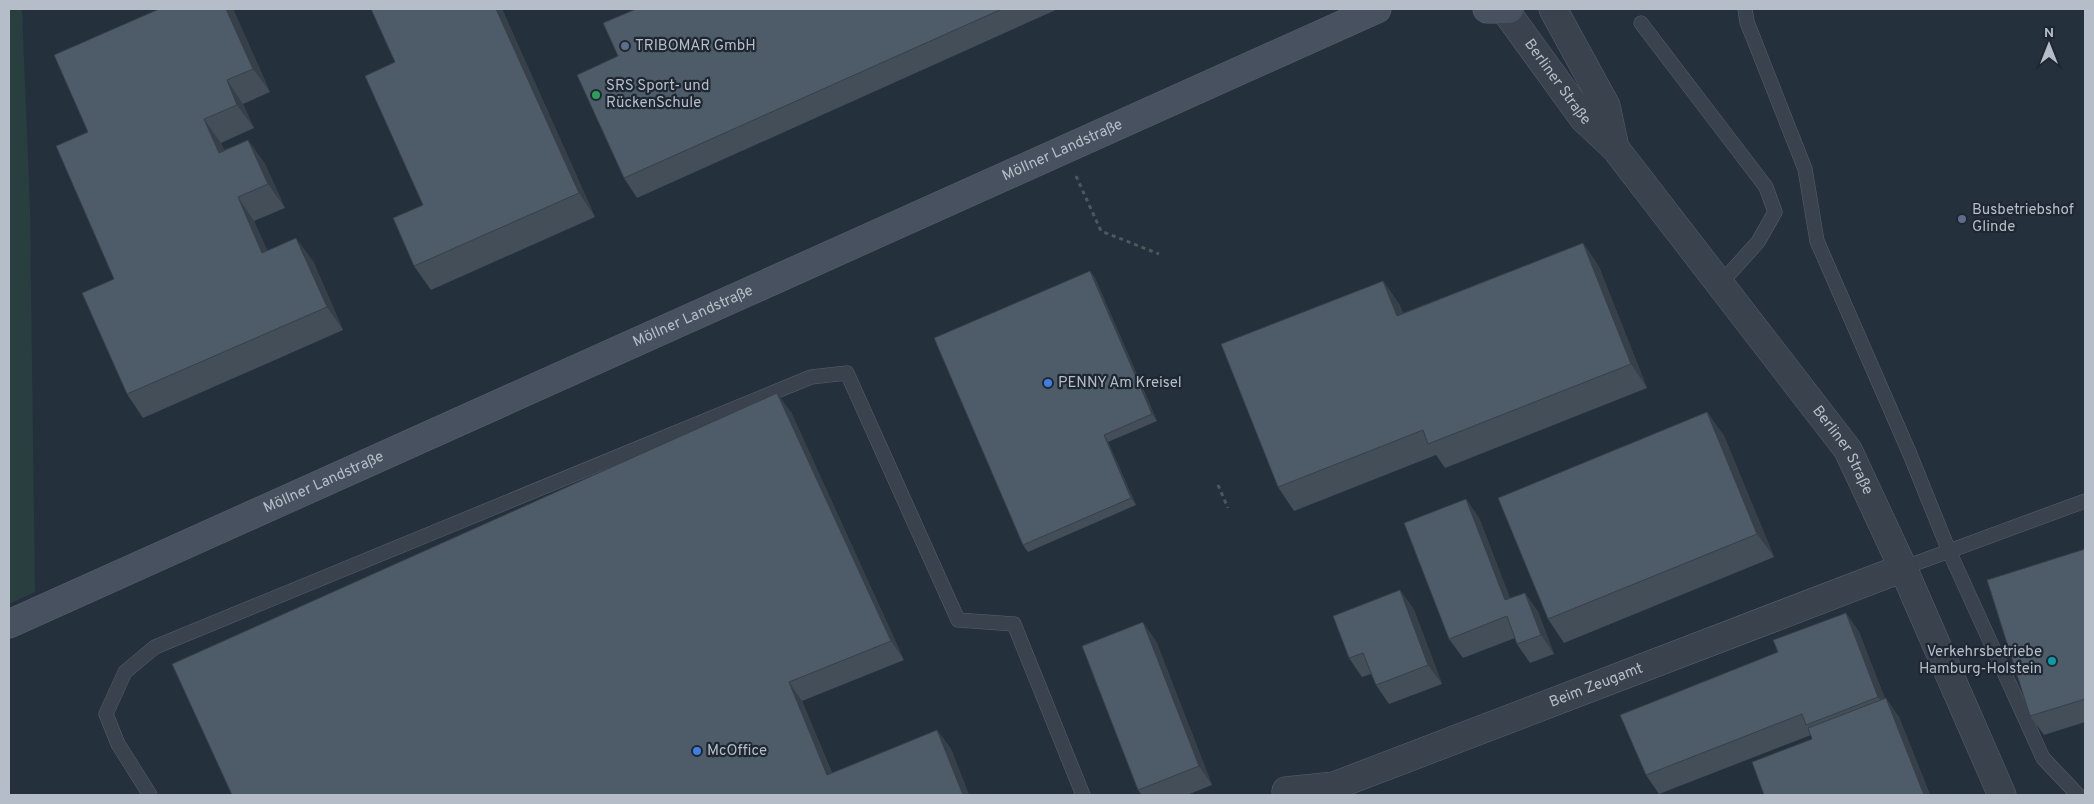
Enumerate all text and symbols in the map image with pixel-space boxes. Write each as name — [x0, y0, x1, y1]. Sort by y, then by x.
north arrow — [2024, 20, 2074, 70]
text: N — [2044, 25, 2054, 42]
street label: Berliner Straße — [1520, 35, 1594, 130]
place label: TRIBOMAR GmbH — [635, 37, 756, 56]
marker: TRIBOMAR GmbH — [619, 40, 631, 52]
place label: SRS Sport- und RückenSchule — [606, 77, 709, 113]
marker: SRS Sport- und RückenSchule — [590, 89, 602, 101]
street label: Möllner Landstraße — [999, 115, 1126, 186]
place label: Busbetriebshof Glinde — [1972, 201, 2074, 237]
marker: Busbetriebshof Glinde — [1956, 213, 1968, 225]
street label: Möllner Landstraße — [630, 281, 756, 352]
place label: PENNY Am Kreisel — [1058, 374, 1182, 393]
marker: PENNY Am Kreisel — [1042, 377, 1054, 389]
street label: Berliner Straße — [1808, 402, 1877, 498]
street label: Möllner Landstraße — [261, 447, 387, 518]
place label: Verkehrsbetriebe Hamburg-Holstein — [1919, 643, 2042, 679]
marker: Verkehrsbetriebe Hamburg-Holstein — [2046, 655, 2058, 667]
street label: Beim Zeugamt — [1547, 659, 1646, 712]
place label: McOffice — [707, 742, 767, 761]
marker: McOffice — [691, 745, 703, 757]

